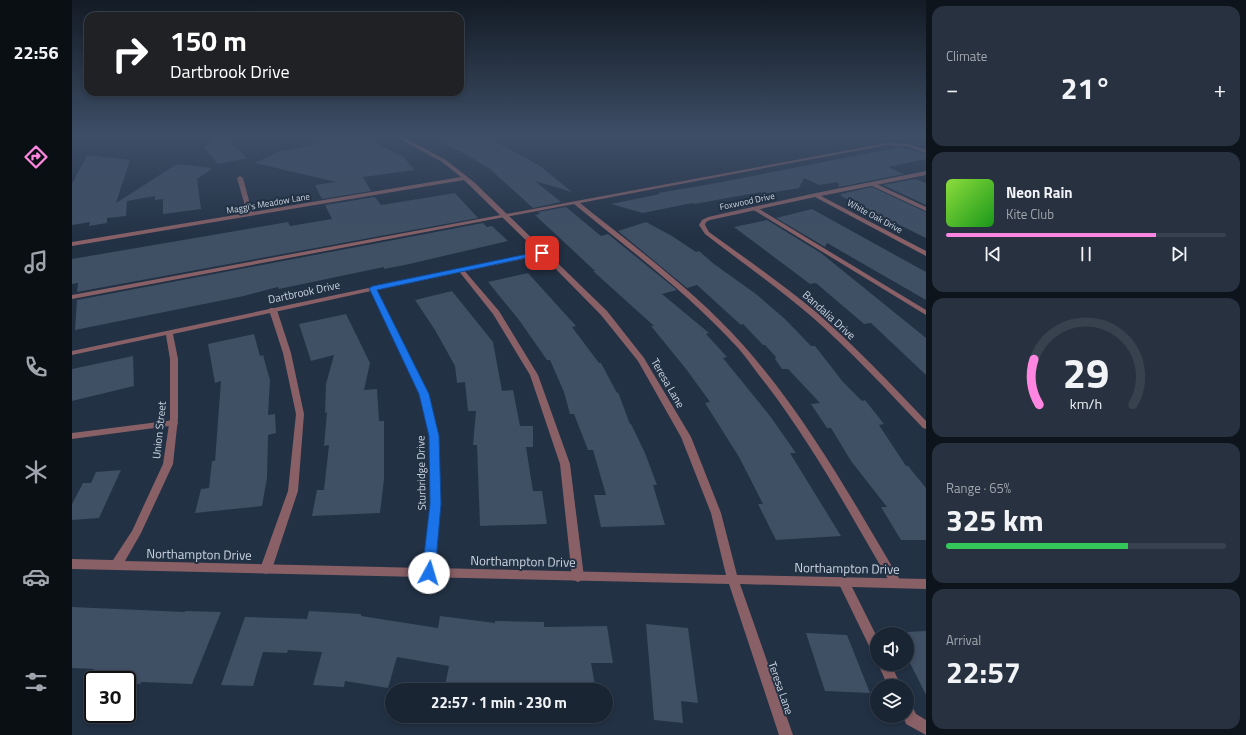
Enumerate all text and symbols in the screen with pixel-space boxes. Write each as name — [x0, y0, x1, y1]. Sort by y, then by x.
text: 150 m — [170, 19, 247, 62]
icon: right — [104, 28, 156, 80]
text: 22:56 — [14, 39, 58, 66]
text: Climate — [946, 46, 987, 66]
text: Dartbrook Drive — [170, 58, 290, 85]
text: 21° — [1061, 65, 1111, 111]
text: − — [946, 72, 958, 106]
text: + — [1214, 72, 1226, 106]
icon: directions — [22, 143, 50, 171]
text: Neon Rain — [1006, 181, 1073, 204]
street label: Maggi's Meadow Lane — [225, 189, 311, 217]
street label: Foxwood Drive — [718, 189, 776, 213]
street label: White Oak Drive — [845, 196, 905, 236]
text: Kite Club — [1006, 204, 1054, 224]
pin — [525, 236, 559, 270]
icon: arrive — [531, 242, 553, 264]
icon: previous — [982, 243, 1004, 265]
icon: pause — [1075, 243, 1097, 265]
icon: next — [1168, 243, 1190, 265]
icon: music — [22, 248, 50, 276]
street label: Dartbrook Drive — [267, 276, 342, 307]
street label: Bandalia Drive — [799, 287, 859, 343]
text: 29 — [1063, 341, 1109, 404]
icon: phone — [22, 353, 50, 381]
street label: Teresa Lane — [647, 355, 689, 411]
text: km/h — [1070, 393, 1102, 415]
street label: Union Street — [148, 400, 170, 460]
street label: Sturbridge Drive — [412, 435, 430, 511]
icon: climate — [22, 458, 50, 486]
text: Range · 65% — [946, 478, 1011, 498]
text: 325 km — [946, 497, 1044, 543]
street label: Northampton Drive — [146, 543, 252, 565]
street label: Northampton Drive — [470, 550, 576, 572]
position arrow — [408, 552, 450, 594]
street label: Northampton Drive — [794, 557, 900, 579]
icon: car — [22, 563, 50, 591]
map controls — [870, 627, 914, 723]
button: sound — [870, 627, 914, 671]
text: Arrival — [946, 630, 981, 650]
text: 22:57 — [946, 649, 1021, 695]
street label: Teresa Lane — [765, 659, 798, 717]
icon: filters — [22, 668, 50, 696]
speed limit sign: 30 — [84, 671, 136, 723]
button: layers — [870, 679, 914, 723]
text: 22:57 · 1 min · 230 m — [431, 691, 567, 714]

